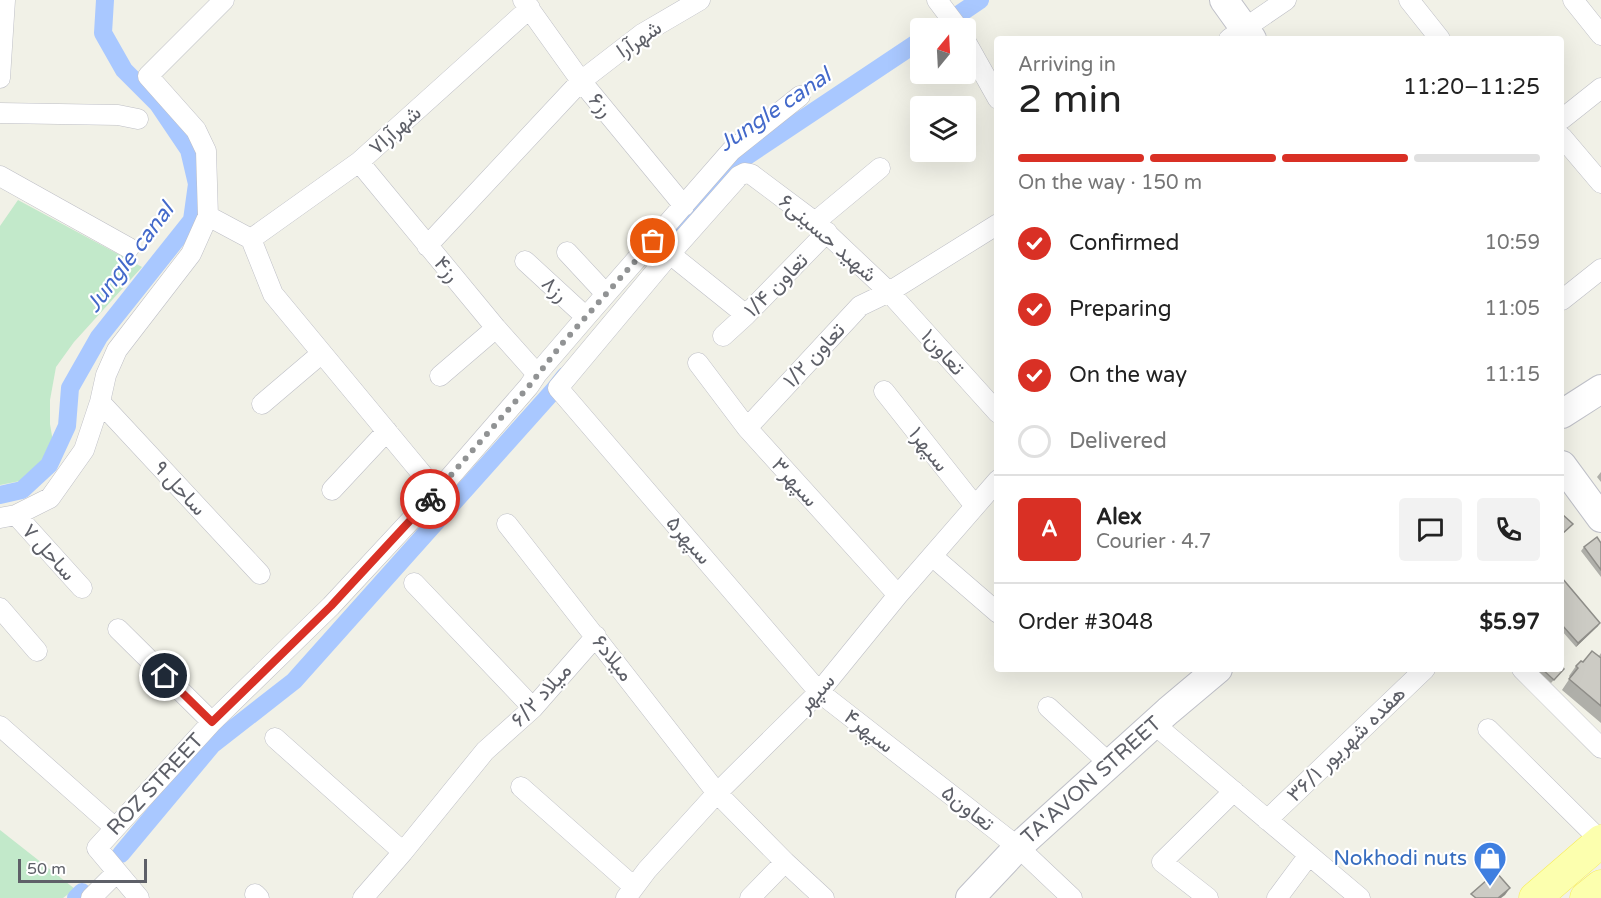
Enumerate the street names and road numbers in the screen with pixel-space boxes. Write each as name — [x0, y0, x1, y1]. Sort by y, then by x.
street label: شهرآرا — [612, 15, 667, 64]
street label: رز۶ — [583, 88, 618, 123]
street label: شهرآرا۷ — [364, 100, 427, 160]
street label: شهید حسینی۶ — [774, 189, 882, 288]
street label: تعاون ۱/۴ — [739, 248, 814, 323]
street label: رز۴ — [429, 251, 465, 287]
street label: رز۸ — [536, 271, 573, 308]
street label: تعاون ۱/۲ — [778, 318, 851, 393]
street label: تعاون۱ — [915, 324, 970, 381]
street label: سپهر۱ — [903, 422, 954, 477]
street label: سپهر۳ — [765, 453, 823, 513]
street label: ساحل ۹ — [148, 456, 211, 521]
street label: سپهر۵ — [660, 511, 717, 570]
street label: ساحل ۷ — [17, 519, 81, 586]
street label: میلاد۶ — [587, 630, 638, 686]
street label: میلاد ۶/۲ — [506, 658, 577, 732]
street label: سپهر — [792, 669, 841, 719]
street label: هفده شهریور ۳۶/۱ — [1282, 681, 1411, 807]
street label: سپهر۴ — [838, 704, 898, 759]
street label: TA'AVON STREET — [1016, 711, 1167, 850]
street label: ROZ STREET — [102, 728, 209, 841]
street label: تعاون۵ — [936, 780, 999, 837]

